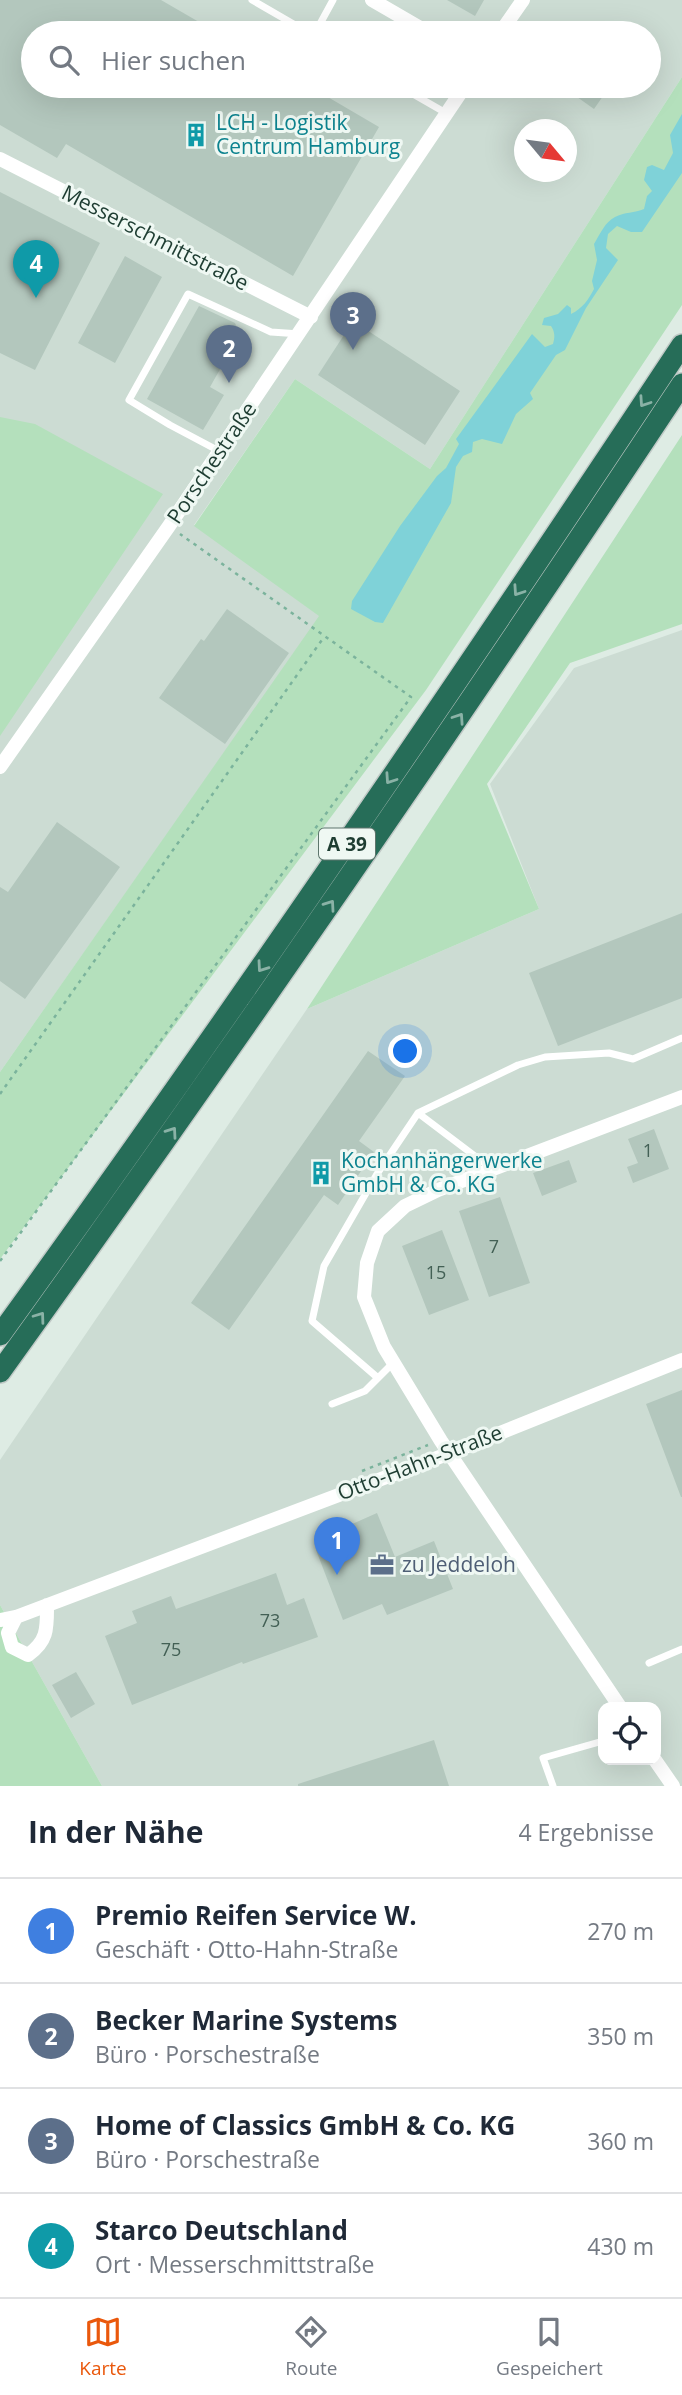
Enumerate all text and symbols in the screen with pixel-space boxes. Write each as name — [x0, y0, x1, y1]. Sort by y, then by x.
search box — [21, 21, 661, 98]
icon: search — [45, 41, 83, 79]
text: Hier suchen — [101, 42, 246, 78]
place label: LCH - Logistik Centrum Hamburg — [216, 108, 400, 160]
north arrow — [514, 119, 577, 182]
building icon: LCH - Logistik Centrum Hamburg — [182, 121, 210, 149]
street label: Messerschmittstraße — [57, 178, 254, 296]
pin: 4 — [13, 240, 59, 298]
pin: 3 — [330, 292, 376, 350]
pin: 2 — [206, 325, 252, 383]
one-way arrow — [640, 394, 653, 407]
street label: Porschestraße — [160, 396, 262, 529]
one-way arrow — [514, 583, 526, 596]
one-way arrow — [451, 712, 464, 725]
one-way arrow — [386, 771, 399, 784]
road number: A 39 — [319, 828, 375, 860]
one-way arrow — [322, 900, 334, 913]
one-way arrow — [257, 959, 270, 972]
your location — [388, 1034, 422, 1068]
one-way arrow — [164, 1127, 176, 1140]
house number: 1 — [643, 1138, 653, 1162]
place label: Kochanhängerwerke GmbH & Co. KG — [341, 1146, 543, 1198]
building icon: Kochanhängerwerke GmbH & Co. KG — [307, 1159, 335, 1187]
house number: 7 — [489, 1234, 499, 1258]
house number: 15 — [426, 1260, 446, 1284]
one-way arrow — [32, 1312, 44, 1325]
street label: Otto-Hahn-Straße — [333, 1418, 506, 1506]
pin: 1 — [314, 1517, 360, 1575]
place label: zu Jeddeloh — [402, 1550, 516, 1578]
office icon: zu Jeddeloh — [368, 1551, 396, 1579]
house number: 73 — [260, 1608, 280, 1632]
house number: 75 — [161, 1637, 181, 1661]
map controls — [598, 1702, 661, 1765]
button: locate — [598, 1702, 661, 1765]
text: In der Nähe — [28, 1811, 204, 1852]
text: 4 Ergebnisse — [518, 1816, 654, 1848]
text: Premio Reifen Service W. — [95, 1897, 417, 1933]
text: 1 — [44, 1915, 58, 1947]
text: 270 m — [587, 1915, 654, 1947]
text: Geschäft · Otto-Hahn-Straße — [95, 1933, 399, 1965]
text: Becker Marine Systems — [95, 2002, 398, 2038]
text: 2 — [44, 2020, 58, 2052]
text: 350 m — [587, 2020, 654, 2052]
text: Büro · Porschestraße — [95, 2038, 320, 2070]
text: Home of Classics GmbH & Co. KG — [95, 2107, 515, 2143]
text: 3 — [44, 2125, 58, 2157]
text: 360 m — [587, 2125, 654, 2157]
text: Büro · Porschestraße — [95, 2143, 320, 2175]
text: Starco Deutschland — [95, 2212, 348, 2248]
text: 4 — [44, 2230, 58, 2262]
text: 430 m — [587, 2230, 654, 2262]
text: Ort · Messerschmittstraße — [95, 2248, 374, 2280]
tab: Karte — [79, 2313, 127, 2381]
tab: Route — [285, 2313, 338, 2381]
tab: Gespeichert — [496, 2313, 603, 2381]

